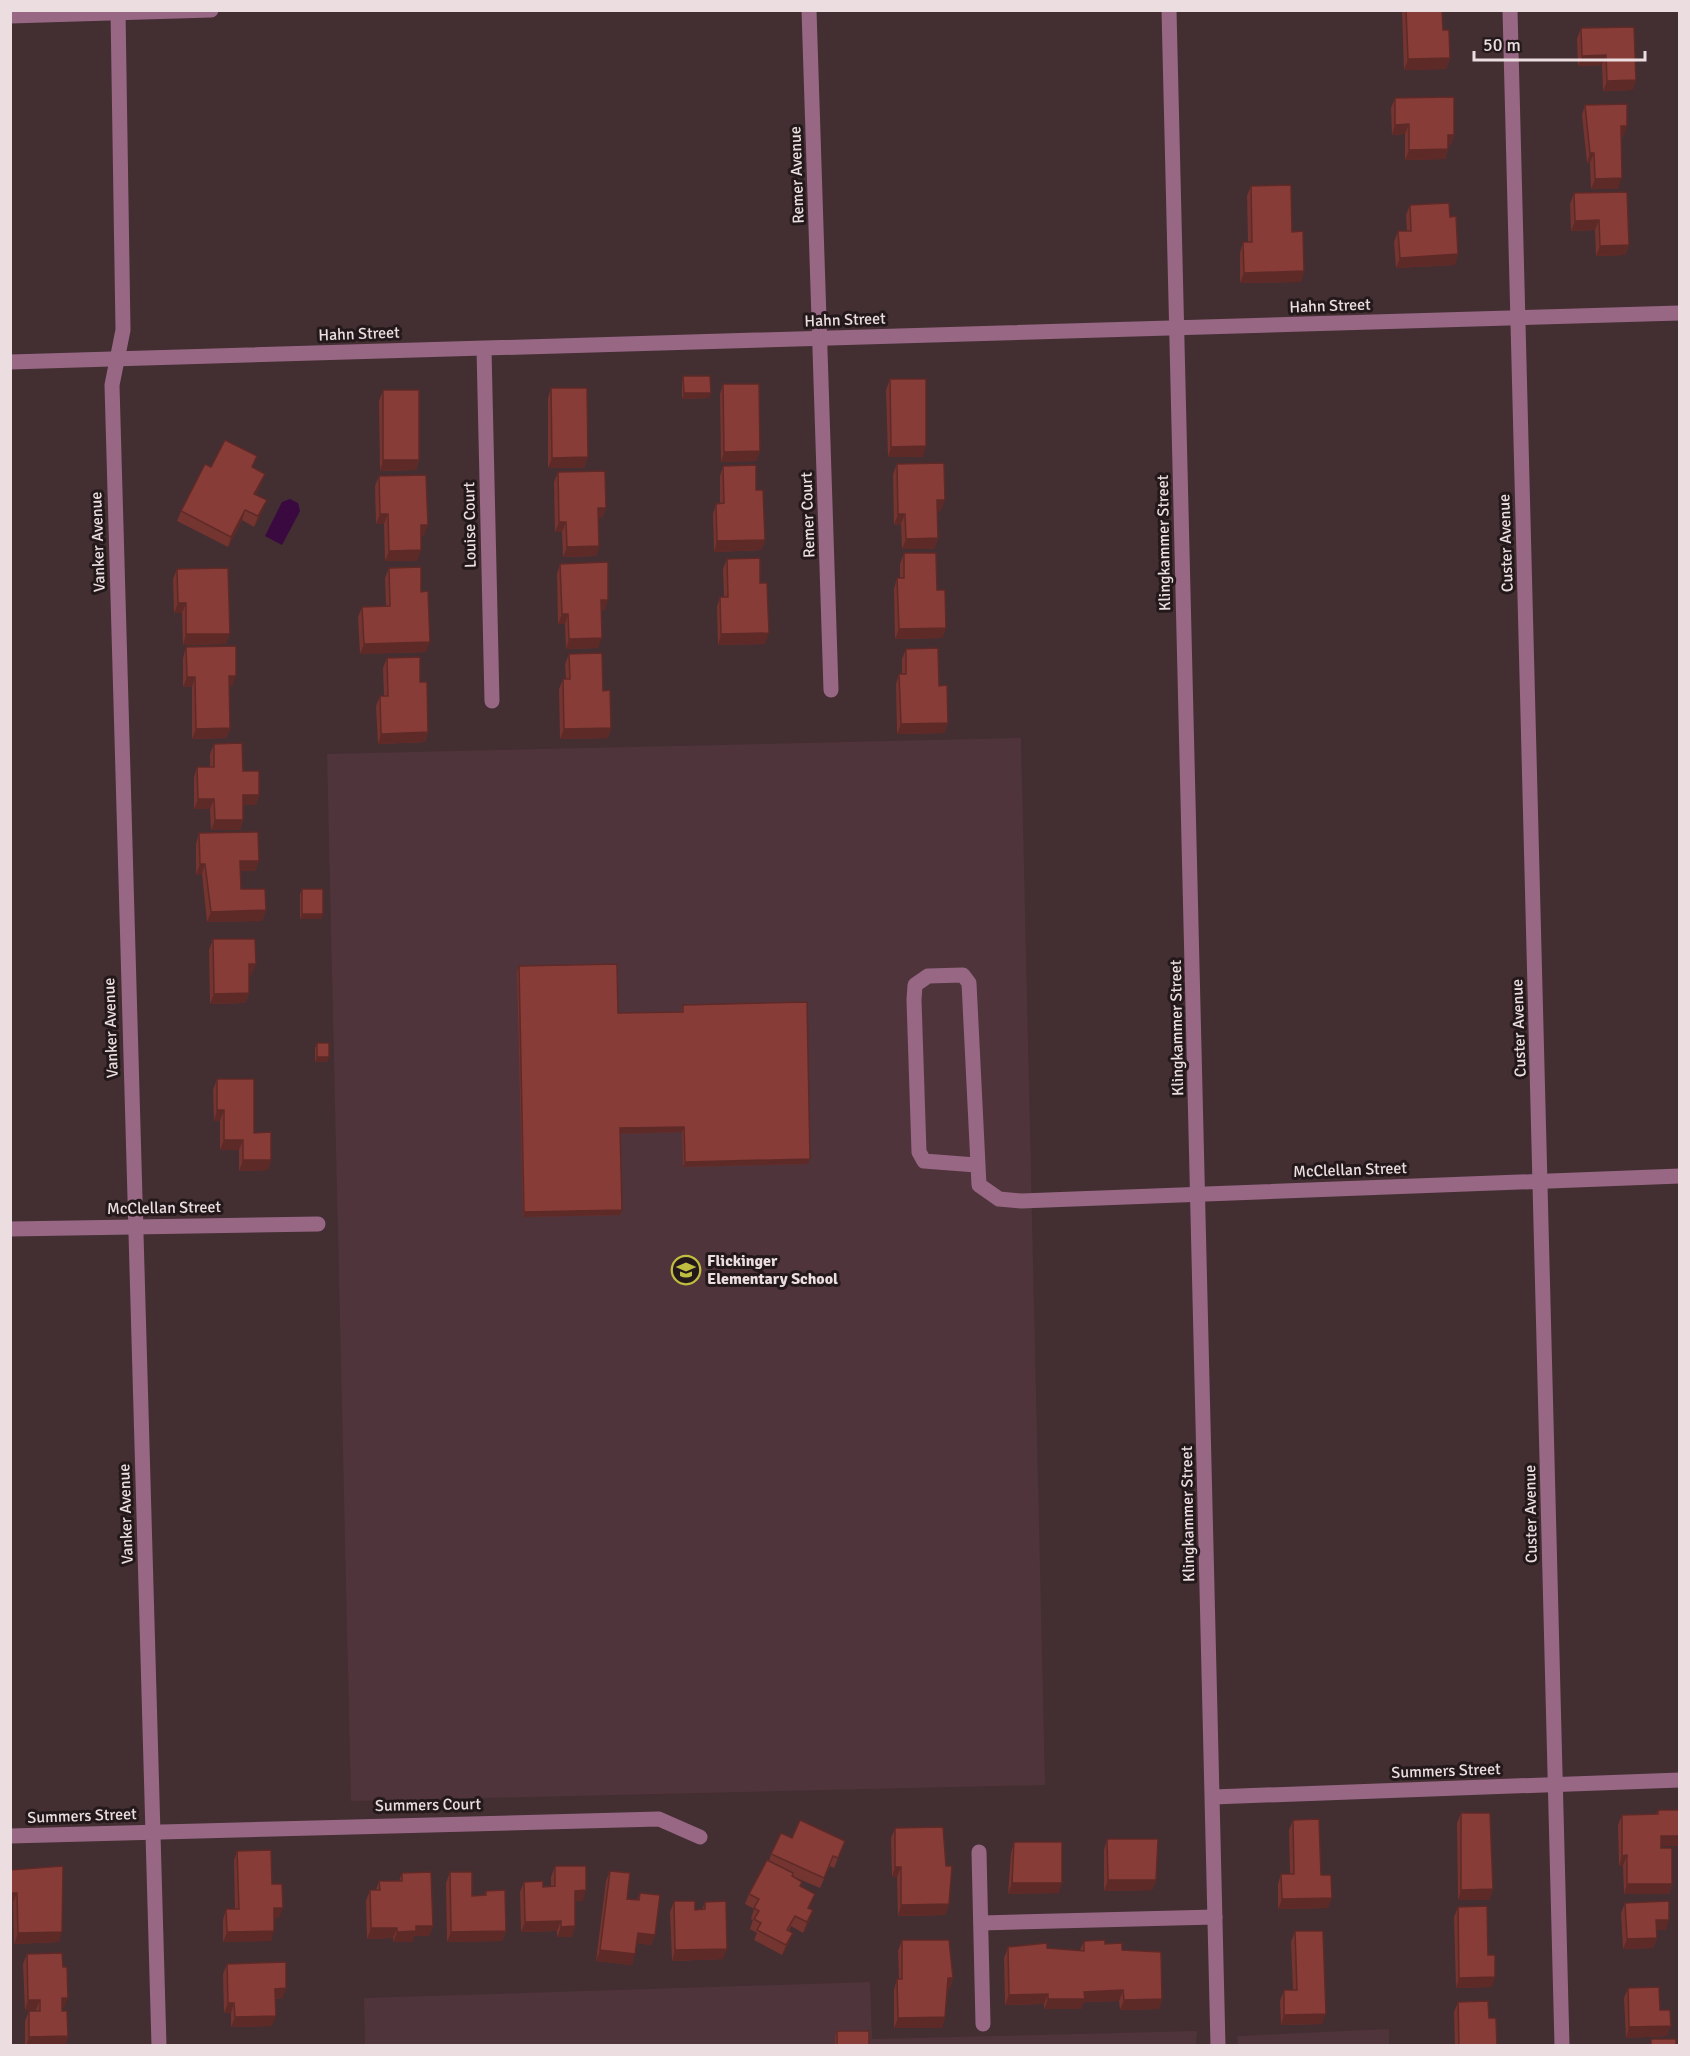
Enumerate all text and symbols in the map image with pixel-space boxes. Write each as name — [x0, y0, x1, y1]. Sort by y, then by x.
scale bar — [1474, 24, 1645, 62]
text: 50 m — [1483, 34, 1521, 56]
street label: Remer Avenue — [785, 126, 809, 224]
street label: Hahn Street — [1289, 295, 1371, 317]
street label: Hahn Street — [804, 309, 886, 331]
street label: Hahn Street — [318, 323, 400, 345]
street label: Remer Court — [796, 471, 819, 558]
street label: Klingkammer Street — [1153, 474, 1175, 611]
street label: Louise Court — [459, 481, 481, 568]
street label: Vanker Avenue — [86, 491, 110, 593]
street label: Custer Avenue — [1494, 494, 1518, 592]
street label: Klingkammer Street — [1166, 959, 1188, 1096]
street label: Vanker Avenue — [99, 977, 123, 1079]
street label: Custer Avenue — [1507, 979, 1531, 1077]
street label: McClellan Street — [1293, 1158, 1408, 1182]
street label: McClellan Street — [107, 1197, 222, 1219]
place label: Flickinger Elementary School — [707, 1251, 838, 1289]
school or university icon: Flickinger Elementary School — [670, 1254, 702, 1286]
street label: Klingkammer Street — [1177, 1445, 1199, 1582]
street label: Vanker Avenue — [114, 1463, 138, 1565]
street label: Custer Avenue — [1520, 1465, 1542, 1563]
street label: Summers Street — [1391, 1759, 1501, 1783]
street label: Summers Court — [375, 1794, 482, 1816]
street label: Summers Street — [27, 1804, 137, 1828]

